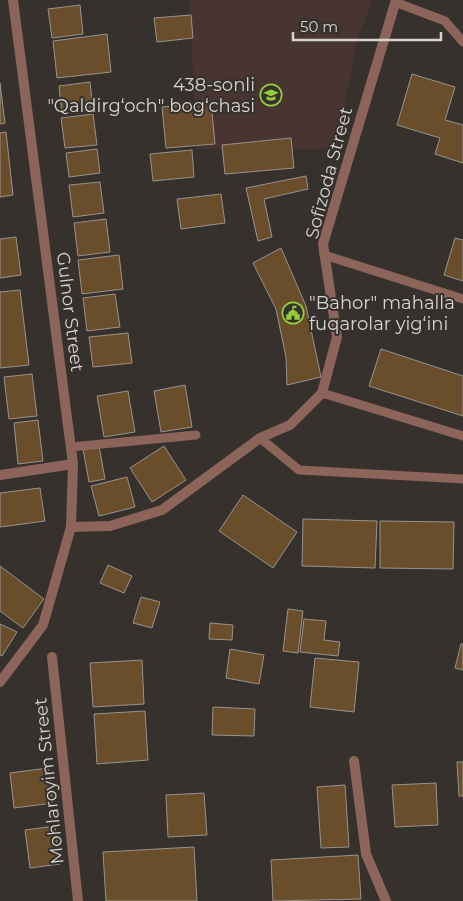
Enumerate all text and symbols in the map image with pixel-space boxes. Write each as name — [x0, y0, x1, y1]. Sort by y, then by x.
scale bar — [293, 10, 440, 42]
text: 50 m — [300, 17, 338, 36]
place label: 438-sonli "Qaldirg‘och" bog‘chasi — [47, 74, 255, 117]
school or university icon: 438-sonli "Qaldirg‘och" bog‘chasi — [259, 83, 283, 107]
street label: Sofizoda Street — [301, 105, 357, 241]
street label: Gulnor Street — [52, 251, 88, 373]
place label: "Bahor" mahalla fuqarolar yig‘ini — [309, 292, 455, 335]
public building icon: "Bahor" mahalla fuqarolar yig‘ini — [281, 301, 305, 325]
street label: Mohlaroyim Street — [29, 697, 69, 865]

